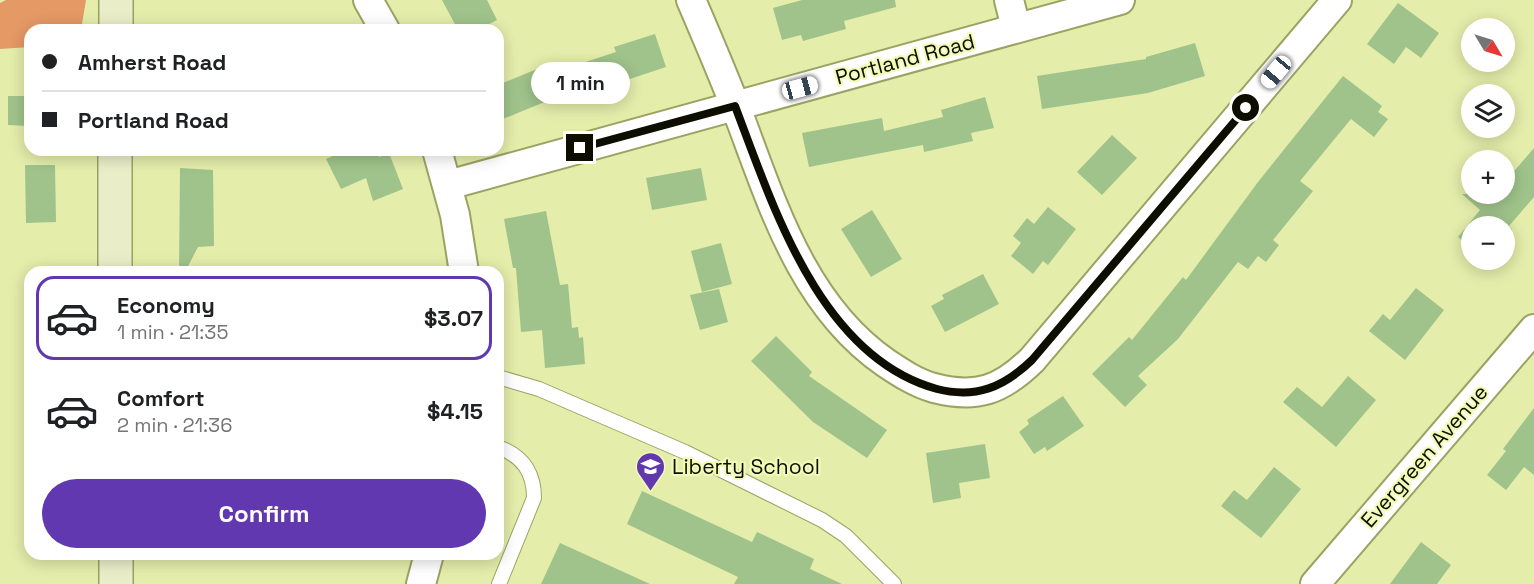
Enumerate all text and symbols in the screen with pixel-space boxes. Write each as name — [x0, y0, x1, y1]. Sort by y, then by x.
north arrow — [1461, 18, 1515, 72]
map controls — [1461, 18, 1515, 270]
street label: Portland Road — [832, 27, 978, 91]
text: Amherst Road — [78, 48, 226, 76]
car — [1258, 52, 1294, 92]
callout: 1 min — [530, 61, 630, 103]
text: 1 min — [556, 70, 605, 96]
car — [780, 75, 820, 101]
button: layers — [1461, 84, 1515, 138]
route start — [1232, 94, 1259, 121]
text: Portland Road — [78, 106, 229, 134]
route end — [566, 134, 593, 161]
button: + — [1461, 150, 1515, 204]
button: − — [1461, 216, 1515, 270]
icon: car — [45, 291, 99, 345]
text: Economy — [117, 291, 215, 319]
text: $3.07 — [424, 304, 483, 332]
text: 1 min · 21:35 — [117, 319, 228, 345]
street label: Evergreen Avenue — [1355, 379, 1493, 533]
icon: car — [45, 384, 99, 438]
text: Comfort — [117, 384, 205, 412]
text: $4.15 — [427, 397, 483, 425]
text: 2 min · 21:36 — [117, 412, 232, 438]
school or university icon: Liberty School — [635, 450, 667, 492]
place label: Liberty School — [672, 453, 820, 480]
button: Confirm — [42, 479, 486, 548]

